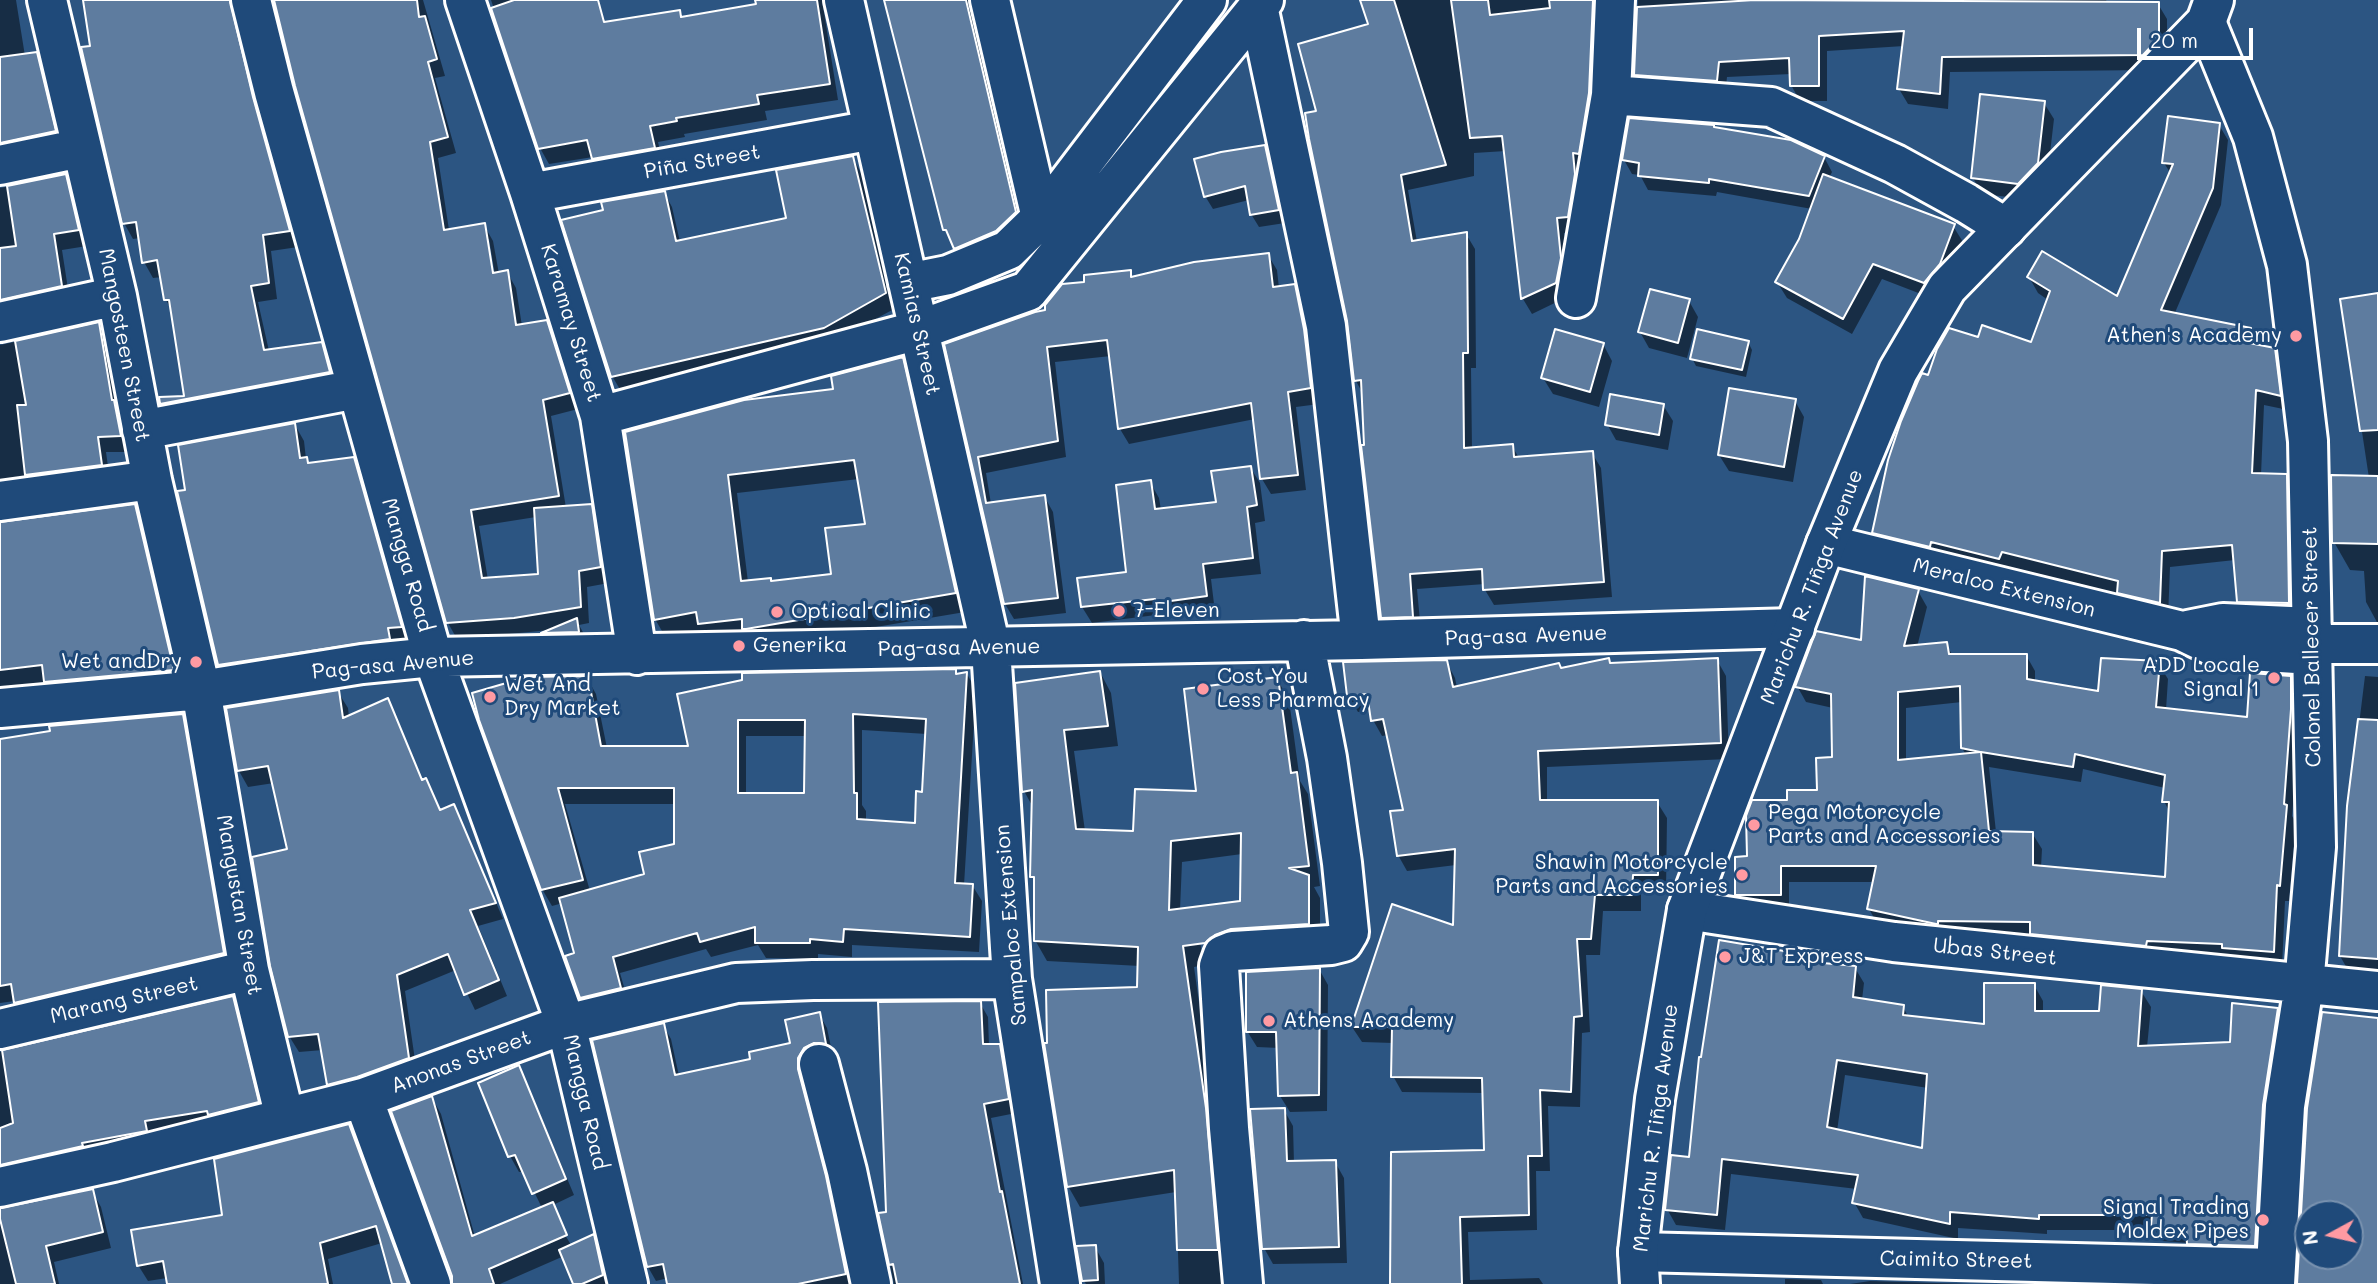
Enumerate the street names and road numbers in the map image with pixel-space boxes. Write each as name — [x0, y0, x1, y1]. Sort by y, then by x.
street label: Piña Street — [642, 139, 762, 185]
street label: Karamay Street — [535, 241, 607, 405]
street label: Mangosteen Street — [93, 246, 155, 444]
street label: Kamias Street — [888, 250, 946, 398]
street label: Marichu R. Tiñga Avenue — [1755, 466, 1869, 708]
street label: Mangga Road — [376, 495, 438, 635]
street label: Colonel Ballecer Street — [2297, 526, 2327, 768]
street label: Meralco Extension — [1910, 553, 2098, 623]
street label: Pag-asa Avenue — [1444, 621, 1608, 651]
street label: Pag-asa Avenue — [877, 634, 1041, 662]
street label: Pag-asa Avenue — [311, 645, 475, 685]
street label: Mangustan Street — [211, 813, 267, 997]
street label: Sampaloc Extension — [990, 823, 1032, 1027]
street label: Ubas Street — [1932, 933, 2058, 971]
street label: Marang Street — [48, 971, 200, 1029]
street label: Marichu R. Tiñga Avenue — [1628, 1002, 1684, 1254]
street label: Anonas Street — [388, 1025, 534, 1099]
street label: Mangga Road — [557, 1032, 613, 1172]
street label: Caimito Street — [1879, 1246, 2033, 1274]

